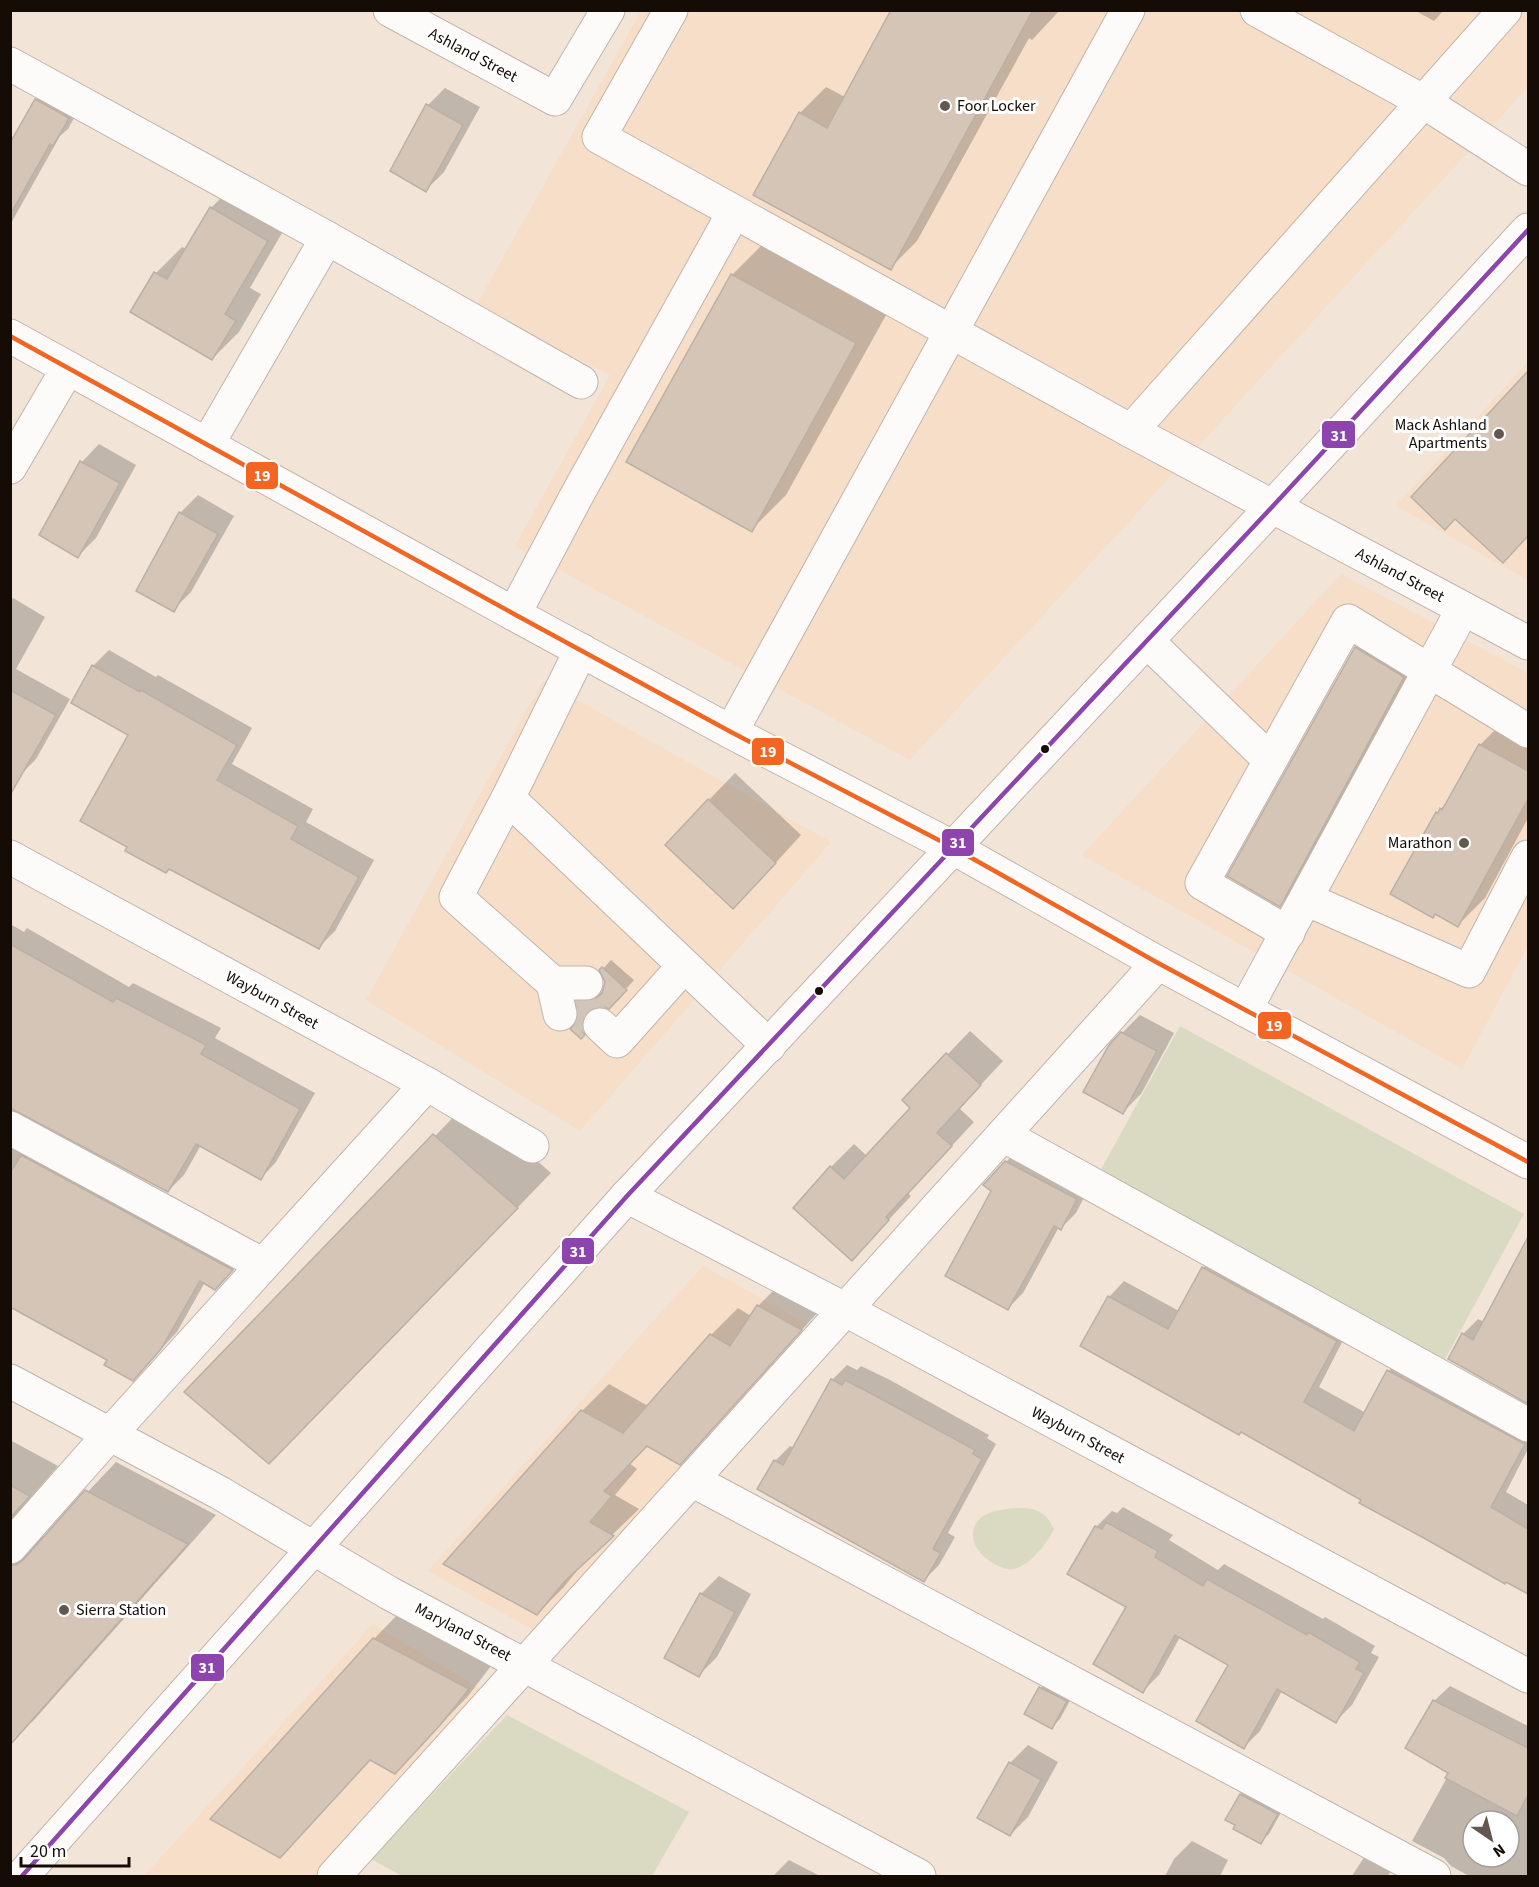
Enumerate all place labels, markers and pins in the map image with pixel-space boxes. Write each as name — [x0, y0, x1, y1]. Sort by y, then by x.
place label: Foor Locker — [957, 95, 1036, 117]
marker: Foor Locker — [938, 99, 952, 113]
place label: Mack Ashland Apartments — [1395, 414, 1487, 454]
marker: Mack Ashland Apartments — [1492, 427, 1506, 441]
unlabelled marker — [1039, 743, 1051, 755]
place label: Marathon — [1388, 832, 1452, 854]
marker: Marathon — [1457, 836, 1471, 850]
unlabelled marker — [813, 985, 825, 997]
place label: Sierra Station — [76, 1599, 166, 1621]
marker: Sierra Station — [57, 1603, 71, 1617]

